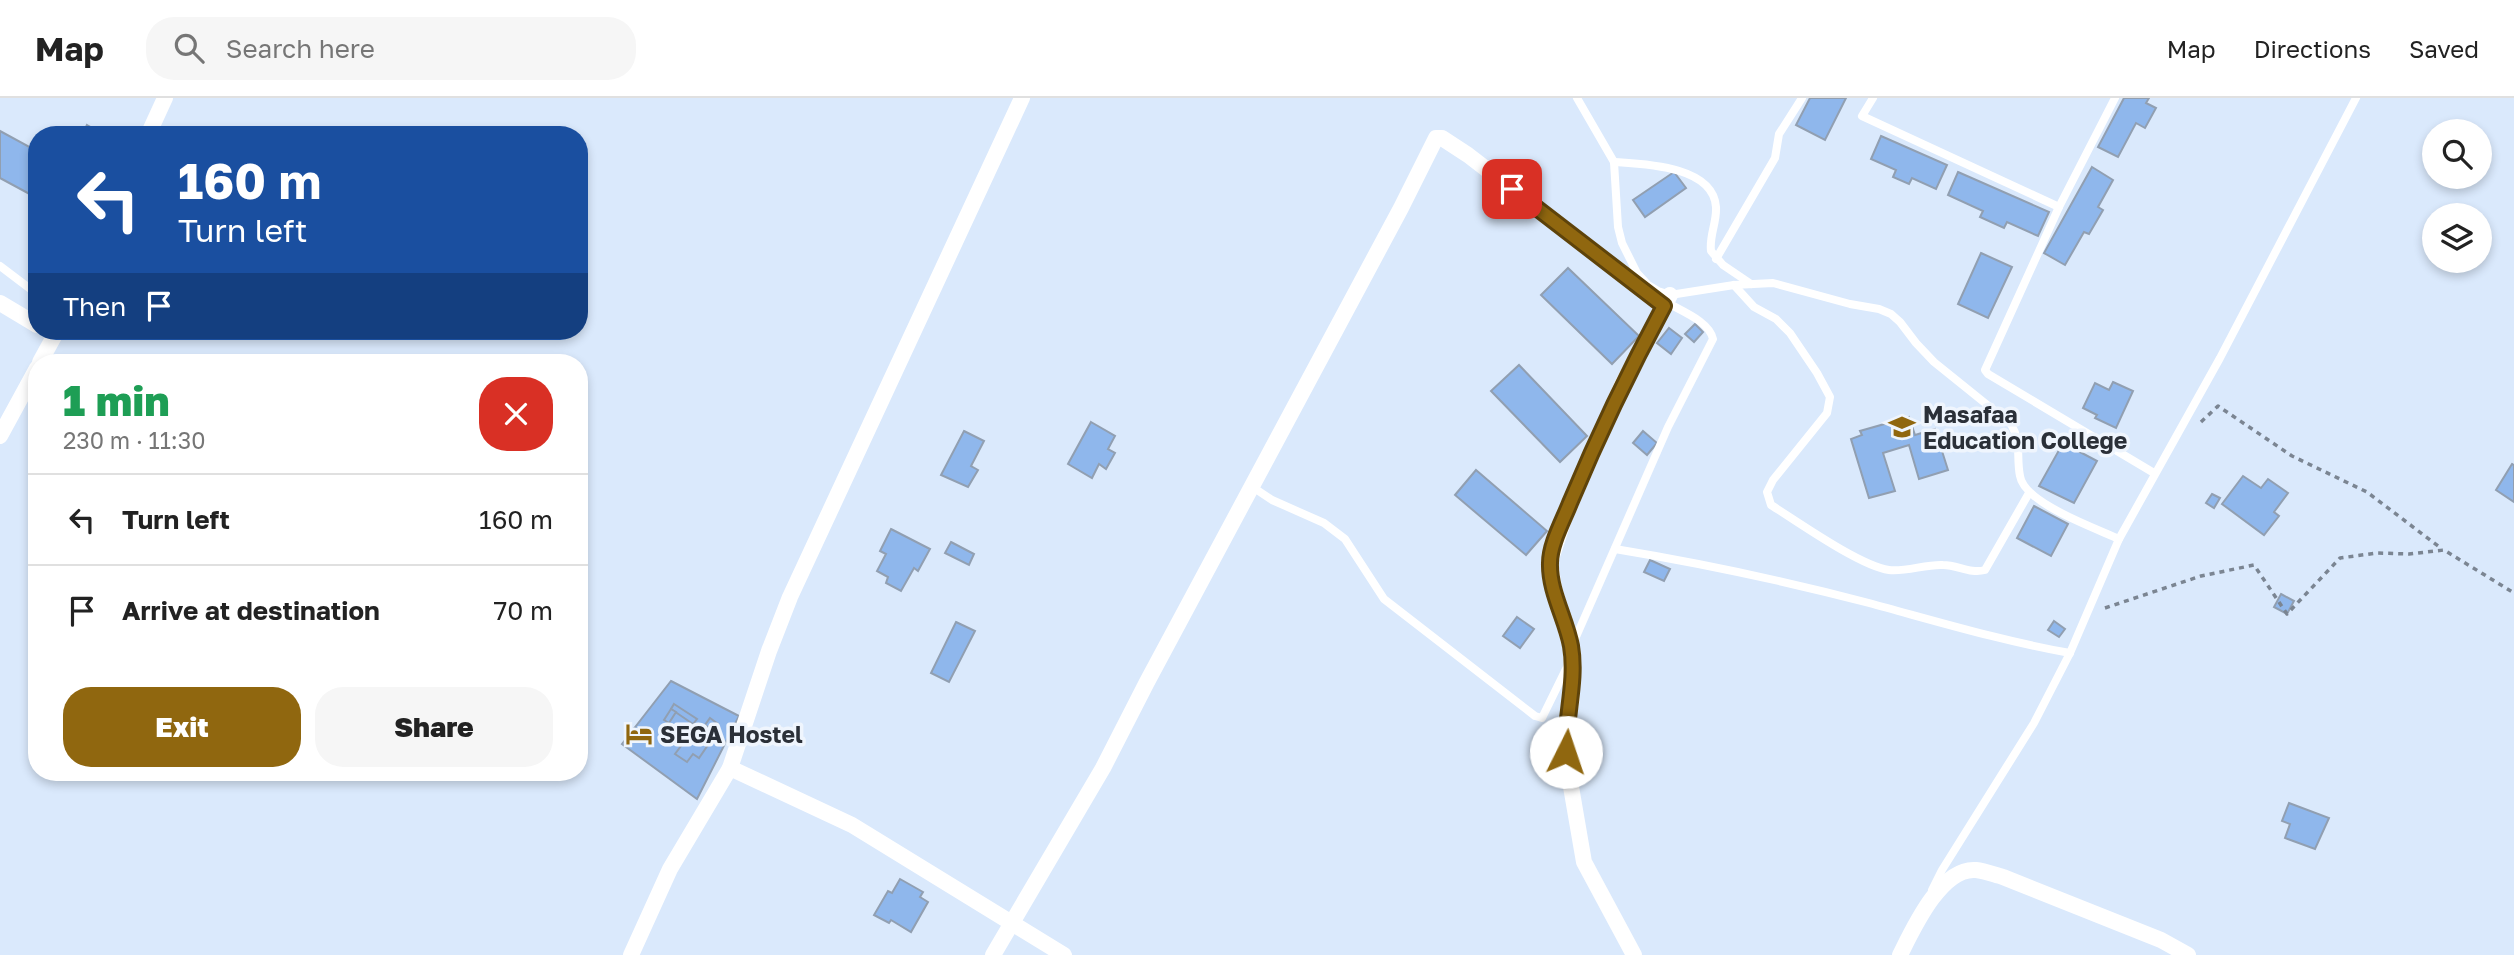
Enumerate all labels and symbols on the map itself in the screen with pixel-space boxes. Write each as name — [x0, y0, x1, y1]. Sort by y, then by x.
pin — [1482, 159, 1542, 219]
place label: Masafaa Education College — [1923, 400, 2127, 454]
school or university icon: Masafaa Education College — [1887, 412, 1917, 442]
position arrow — [1529, 715, 1603, 789]
hotel icon: SEGA Hostel — [624, 719, 654, 749]
place label: SEGA Hostel — [660, 720, 803, 748]

